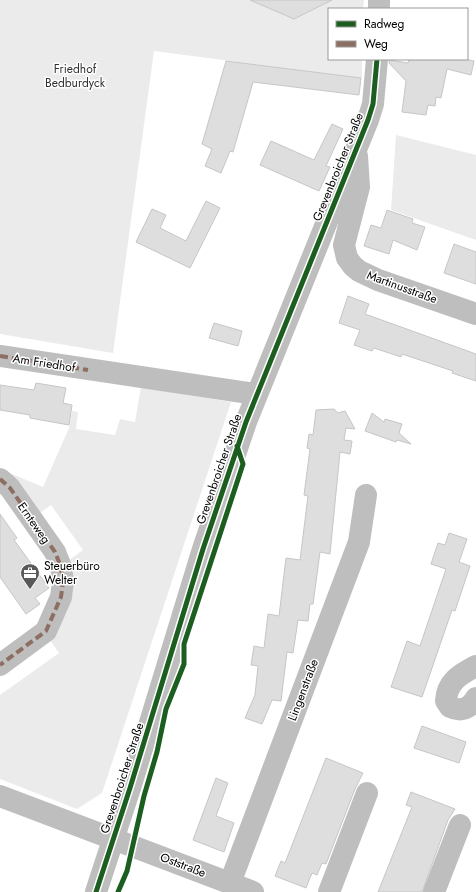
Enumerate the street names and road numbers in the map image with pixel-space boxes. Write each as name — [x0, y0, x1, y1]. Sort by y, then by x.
street label: Grevenbroicher Straße — [308, 110, 368, 224]
street label: Martinusstraße — [364, 266, 440, 308]
street label: Am Friedhof — [11, 349, 77, 377]
street label: Grevenbroicher Straße — [192, 411, 246, 527]
street label: Ernteweg — [13, 499, 55, 547]
street label: Lingenstraße — [283, 657, 323, 723]
street label: Grevenbroicher Straße — [96, 720, 148, 836]
street label: Oststraße — [157, 848, 209, 882]

